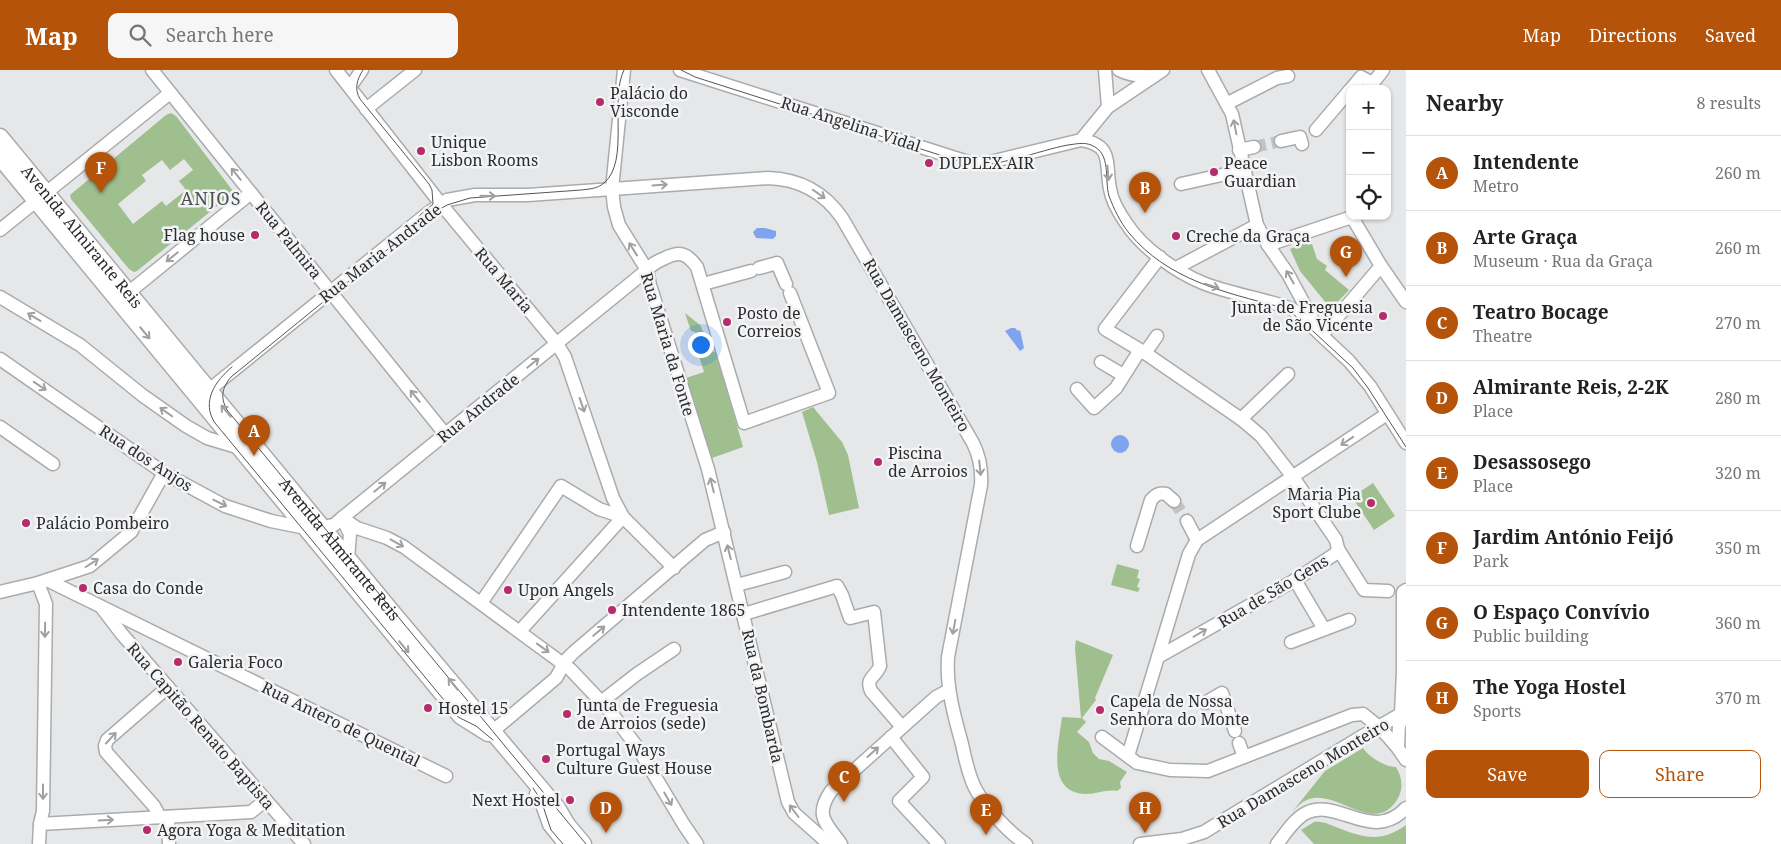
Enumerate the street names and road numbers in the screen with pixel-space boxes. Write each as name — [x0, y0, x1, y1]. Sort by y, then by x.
street label: Rua Angelina Vidal — [778, 91, 924, 157]
street label: Avenida Almirante Reis — [17, 160, 148, 313]
street label: Rua Palmira — [251, 197, 327, 283]
street label: Rua Maria Andrade — [314, 198, 446, 308]
street label: Rua Maria — [470, 242, 538, 318]
street label: Rua Damasceno Monteiro — [858, 254, 976, 436]
street label: Rua Maria da Fonte — [636, 269, 700, 419]
street label: Rua Andrade — [432, 368, 524, 448]
street label: Rua dos Anjos — [95, 420, 197, 496]
street label: Avenida Almirante Reis — [274, 473, 405, 625]
street label: Rua de São Gens — [1214, 549, 1332, 633]
street label: Rua da Bombarda — [737, 627, 789, 765]
street label: Rua Capitão Renato Baptista — [122, 638, 280, 814]
street label: Rua Antero de Quental — [258, 676, 424, 772]
street label: Rua Damasceno Monteiro — [1213, 713, 1393, 833]

